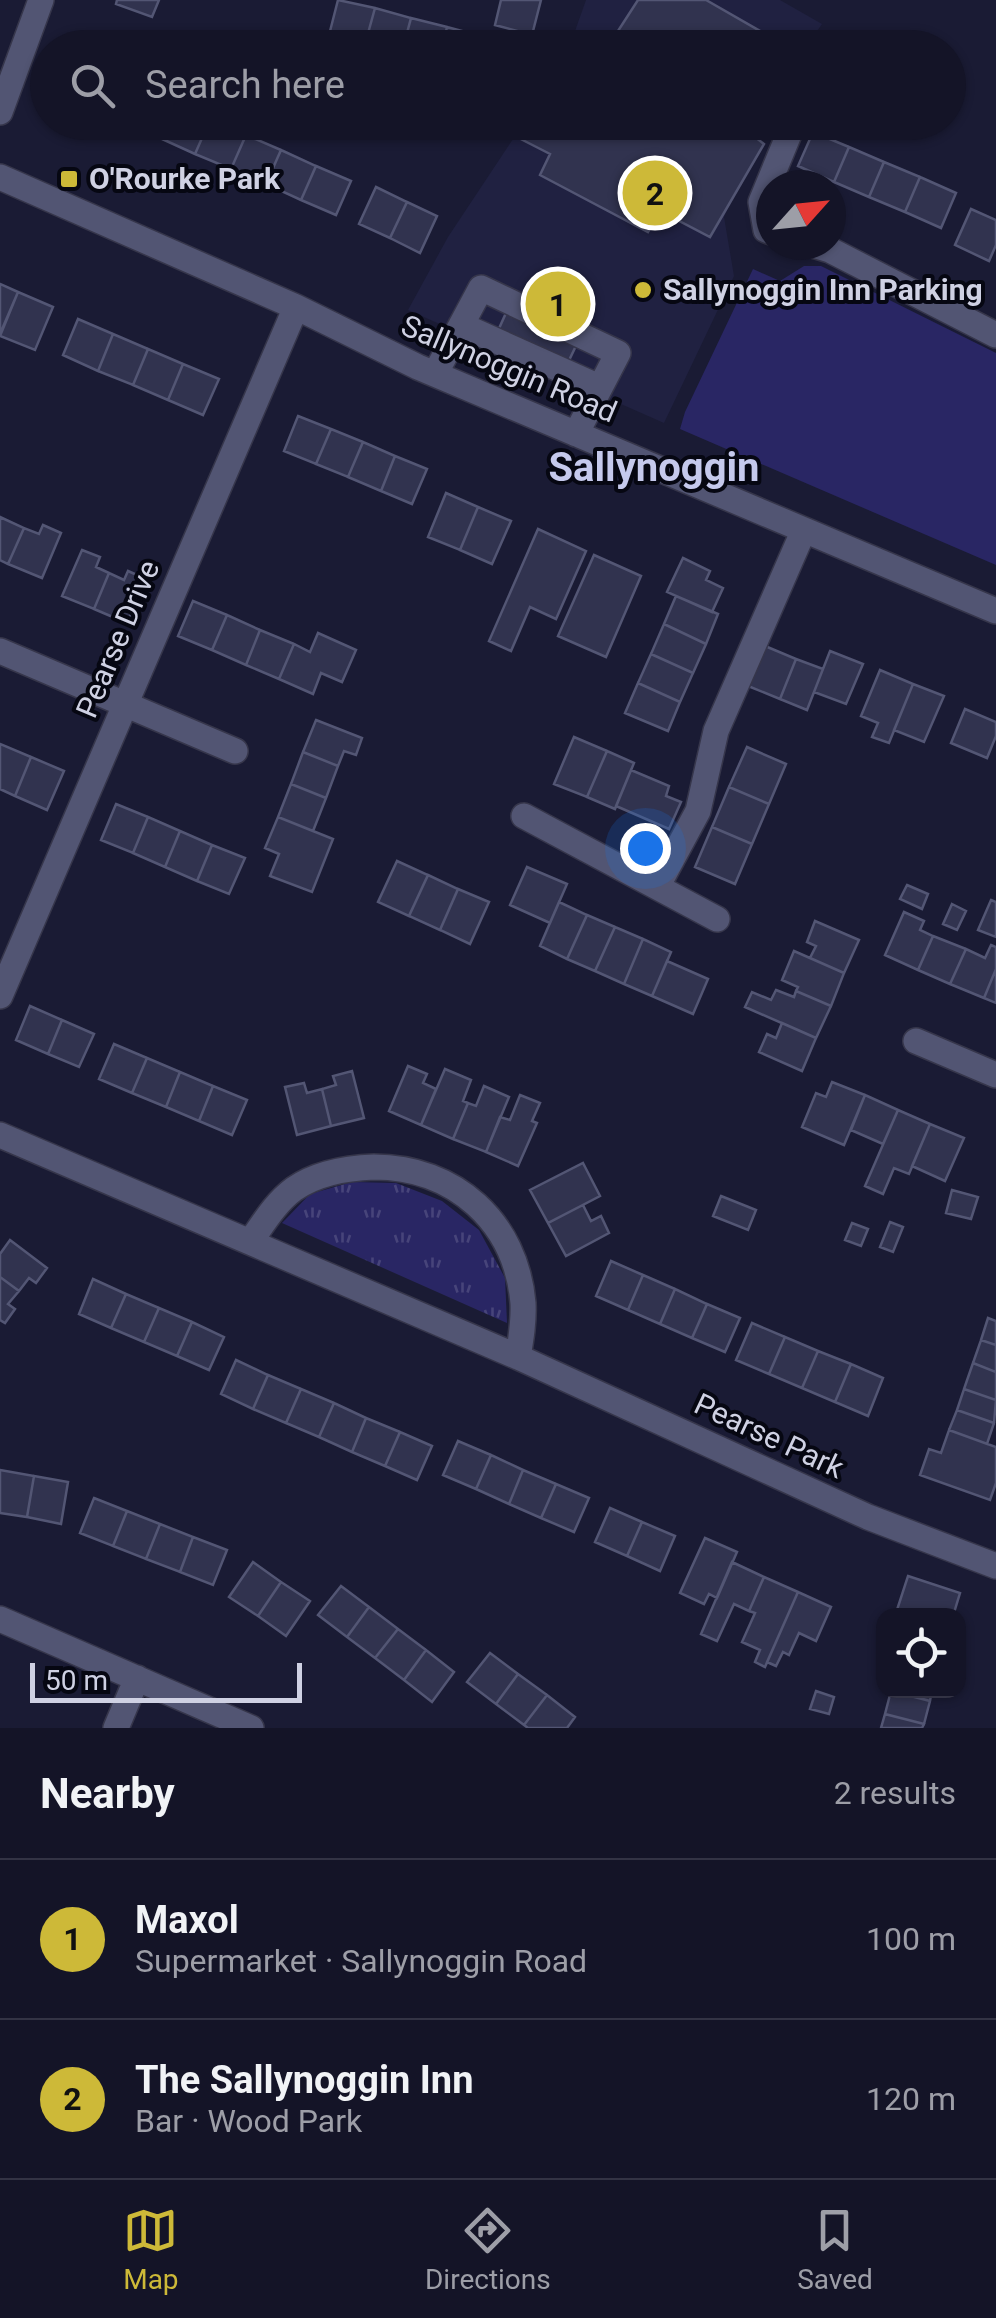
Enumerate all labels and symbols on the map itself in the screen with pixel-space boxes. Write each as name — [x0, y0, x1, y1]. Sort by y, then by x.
pin: 2 — [622, 156, 688, 230]
place label: O'Rourke Park — [89, 161, 281, 196]
marker: O'Rourke Park — [58, 168, 80, 190]
north arrow — [756, 170, 846, 260]
pin: 1 — [526, 266, 590, 342]
place label: Sallynoggin Inn Parking — [663, 272, 983, 307]
marker: Sallynoggin Inn Parking — [632, 279, 654, 301]
street label: Sallynoggin Road — [396, 307, 622, 430]
district label: Sallynoggin — [548, 444, 760, 491]
street label: Pearse Drive — [69, 555, 166, 723]
your location — [620, 823, 671, 874]
street label: Pearse Park — [689, 1386, 850, 1486]
scale bar — [30, 1658, 302, 1702]

